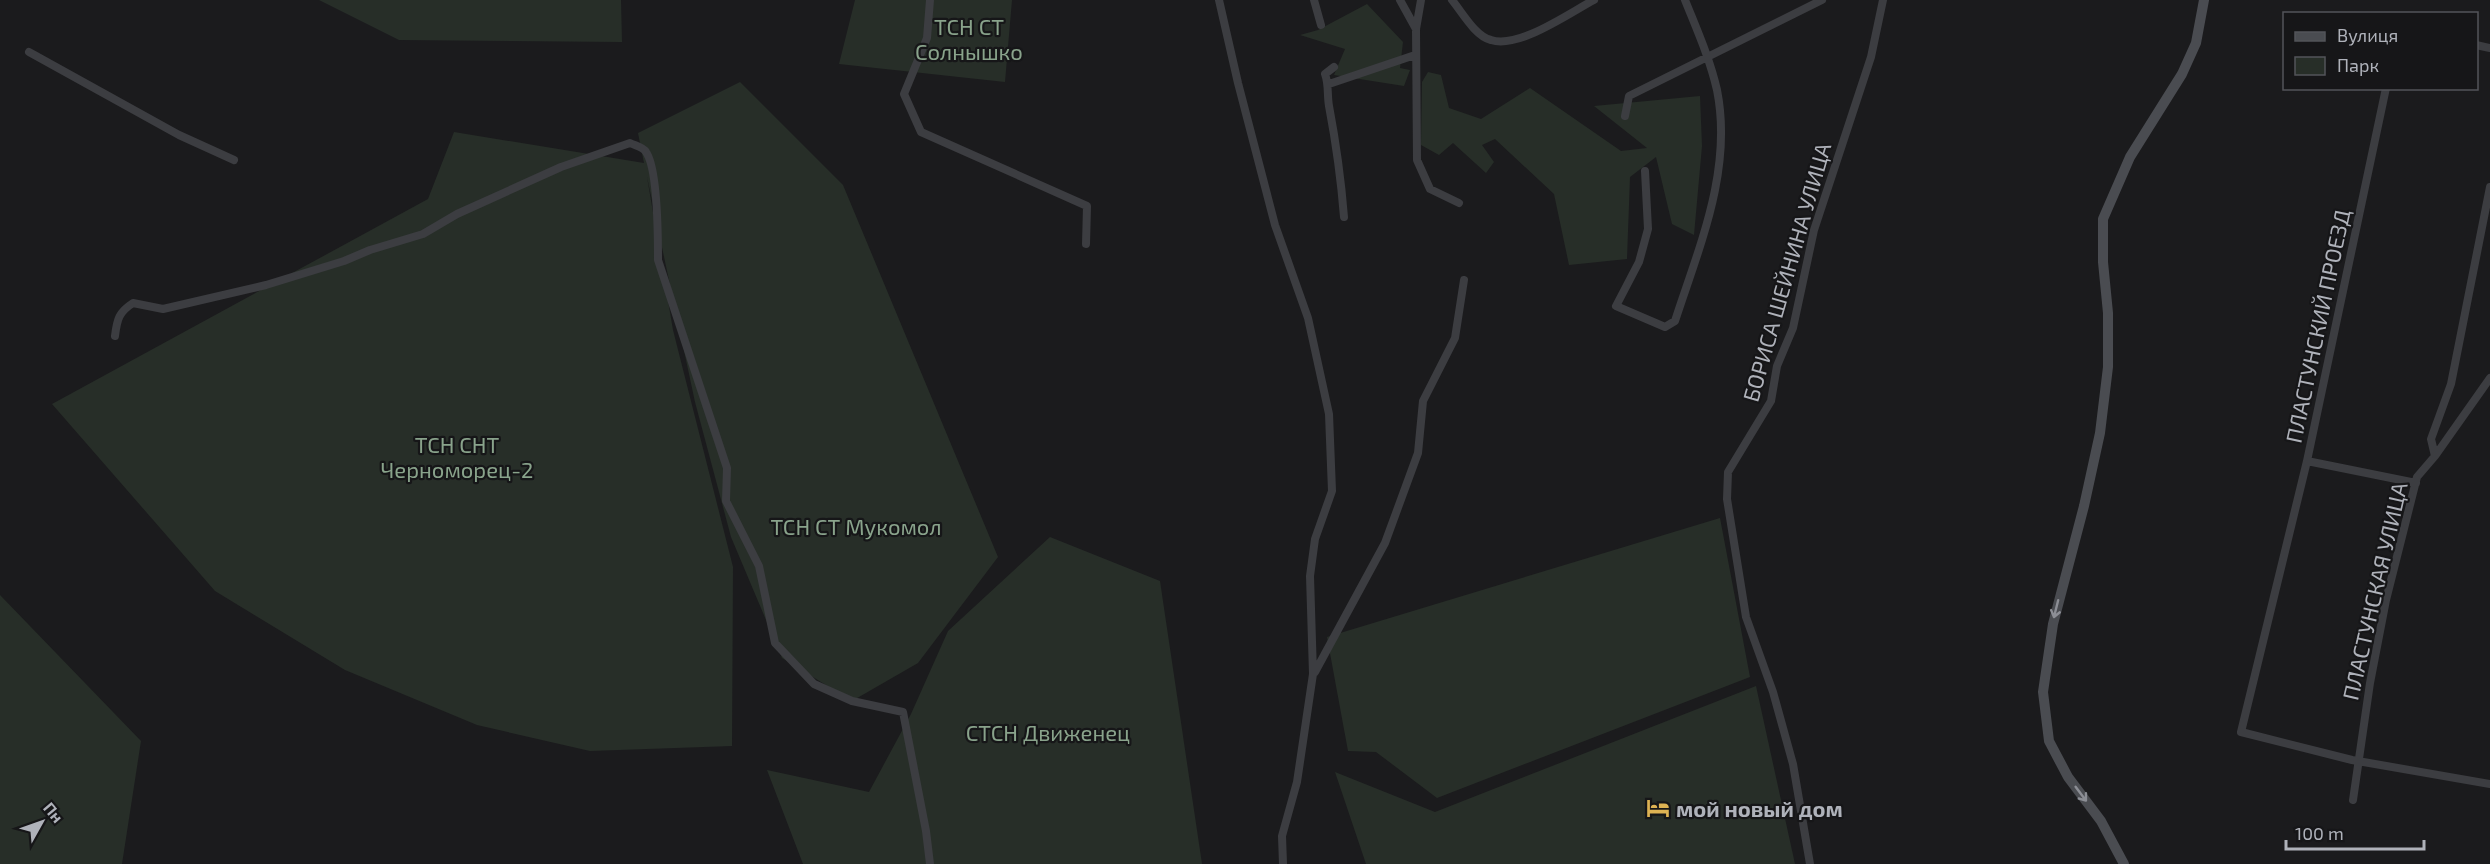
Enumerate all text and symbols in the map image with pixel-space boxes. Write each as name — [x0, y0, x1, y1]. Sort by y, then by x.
legend — [2283, 12, 2478, 90]
park label: ТСН СТ Солнышко — [915, 13, 1023, 64]
text: Вулиця — [2337, 24, 2398, 46]
text: Парк — [2337, 54, 2379, 76]
street label: БОРИСА ШЕЙНИНА УЛИЦА — [1737, 139, 1836, 404]
street label: ПЛАСТУНСКИЙ ПРОЕЗД — [2280, 207, 2354, 445]
park label: ТСН СНТ Черноморец-2 — [381, 431, 533, 482]
street label: ПЛАСТУНСКАЯ УЛИЦА — [2336, 479, 2412, 702]
park label: ТСН СТ Мукомол — [770, 513, 942, 540]
one-way arrow — [2050, 600, 2062, 619]
park label: СТСН Движенец — [966, 719, 1130, 745]
one-way arrow — [2074, 786, 2087, 802]
north arrow — [12, 792, 72, 852]
hotel icon: мой новый дом — [1645, 795, 1671, 821]
place label: мой новый дом — [1676, 795, 1843, 821]
text: Пн — [40, 798, 68, 826]
scale bar — [2286, 813, 2424, 851]
text: 100 m — [2295, 822, 2344, 844]

